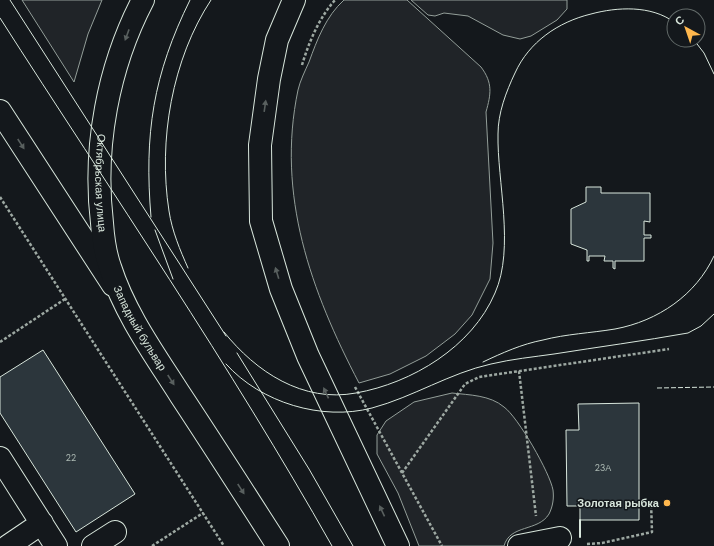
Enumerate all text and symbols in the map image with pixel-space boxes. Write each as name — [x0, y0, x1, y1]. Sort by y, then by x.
north arrow — [666, 8, 706, 48]
text: С — [672, 12, 687, 28]
one-way arrow — [123, 30, 129, 42]
one-way arrow — [262, 100, 268, 113]
street label: Октябрьская улица — [92, 133, 110, 234]
one-way arrow — [17, 139, 25, 149]
one-way arrow — [274, 267, 280, 279]
street label: Западный бульвар — [110, 283, 170, 373]
one-way arrow — [167, 375, 175, 385]
one-way arrow — [323, 388, 329, 399]
house number: 22 — [66, 452, 76, 464]
house number: 23А — [595, 462, 611, 474]
one-way arrow — [238, 483, 245, 495]
place label: Золотая рыбка — [577, 496, 660, 510]
marker: Золотая рыбка — [662, 498, 672, 508]
one-way arrow — [379, 505, 385, 516]

